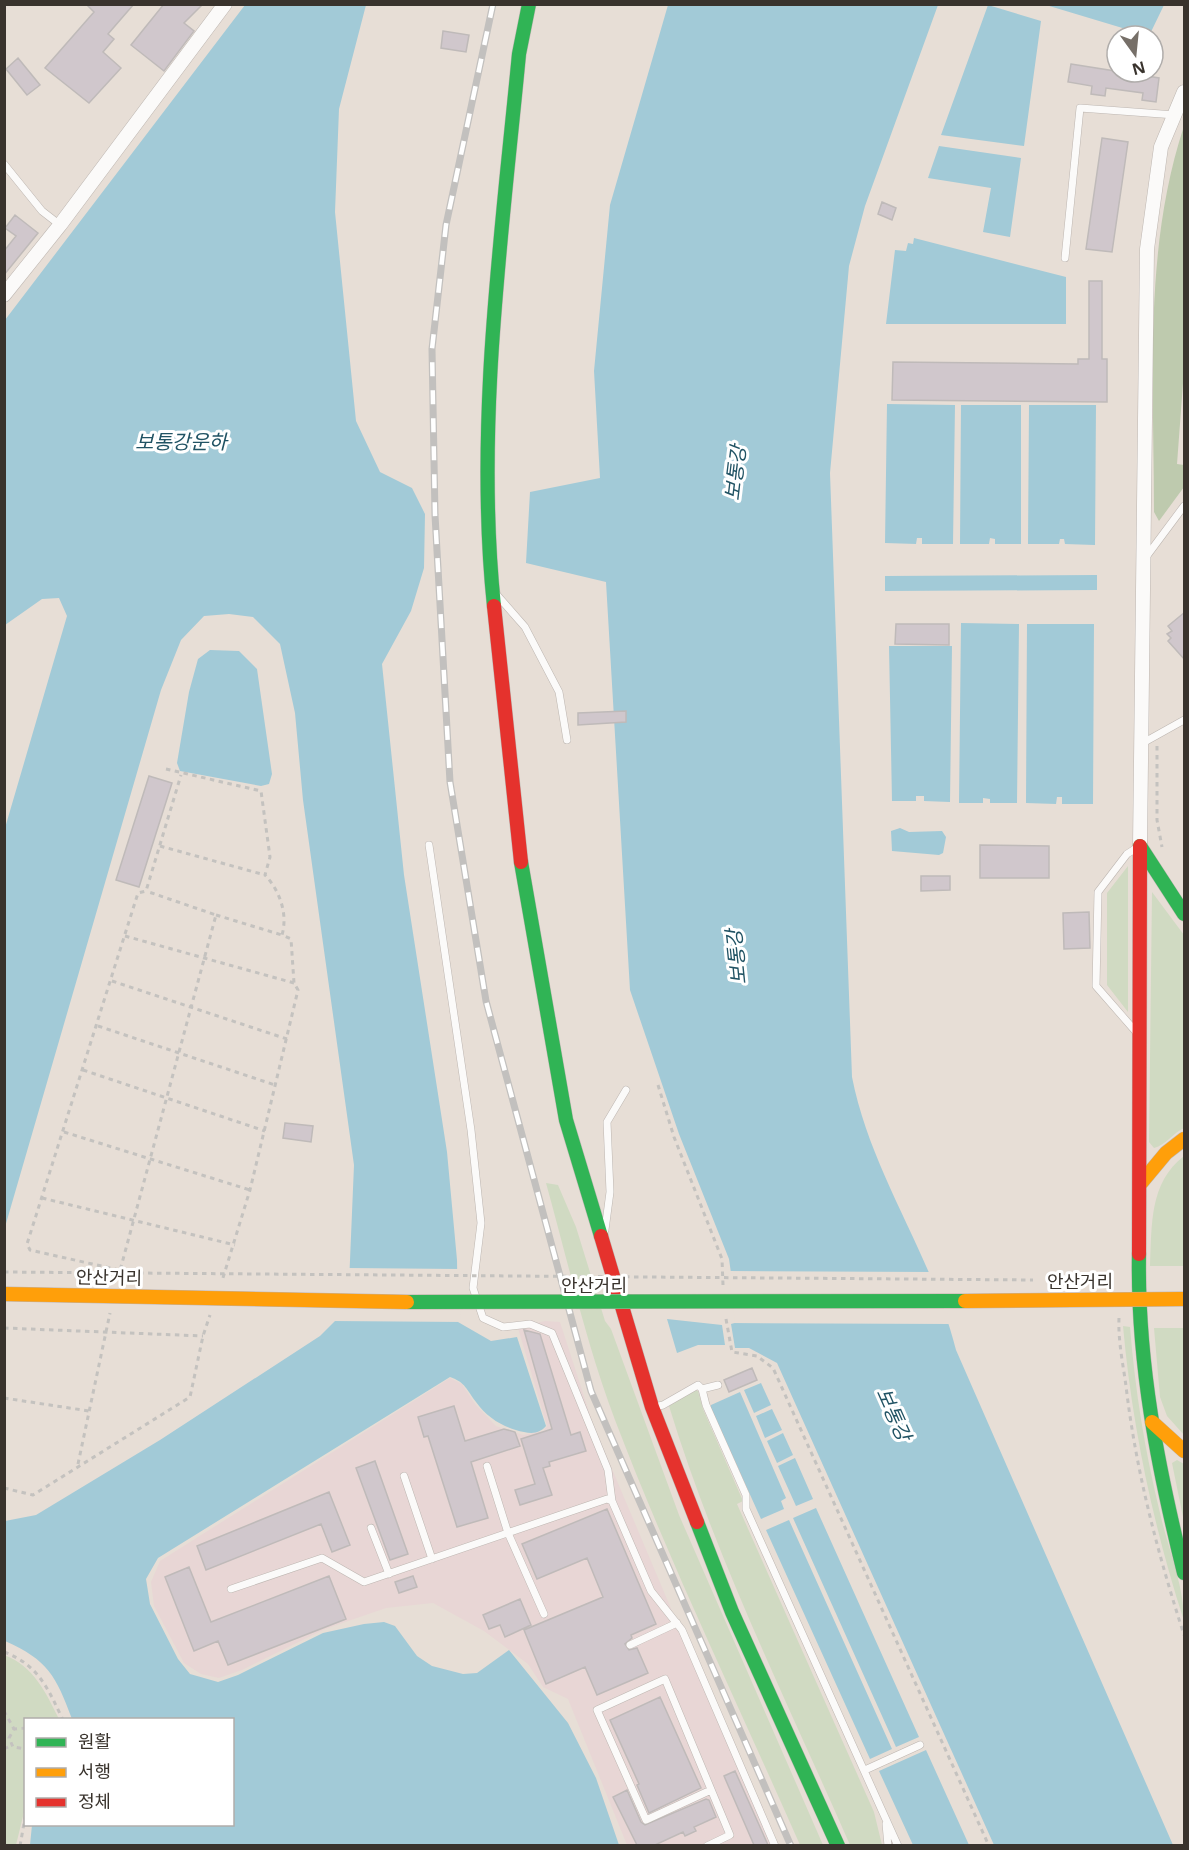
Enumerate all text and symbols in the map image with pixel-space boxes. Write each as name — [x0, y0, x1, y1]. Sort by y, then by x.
north arrow — [1105, 24, 1165, 84]
text: N — [1130, 56, 1148, 81]
water label: 보통강운하 — [135, 428, 230, 455]
water label: 보통강 — [718, 441, 752, 502]
water label: 보통강 — [719, 926, 752, 986]
street label: 안산거리 — [76, 1264, 142, 1290]
street label: 안산거리 — [1047, 1269, 1113, 1293]
street label: 안산거리 — [561, 1273, 627, 1297]
water label: 보통강 — [870, 1383, 919, 1447]
legend — [24, 1718, 234, 1826]
text: 원활 — [78, 1729, 111, 1753]
text: 서행 — [78, 1759, 111, 1783]
text: 정체 — [78, 1789, 111, 1813]

